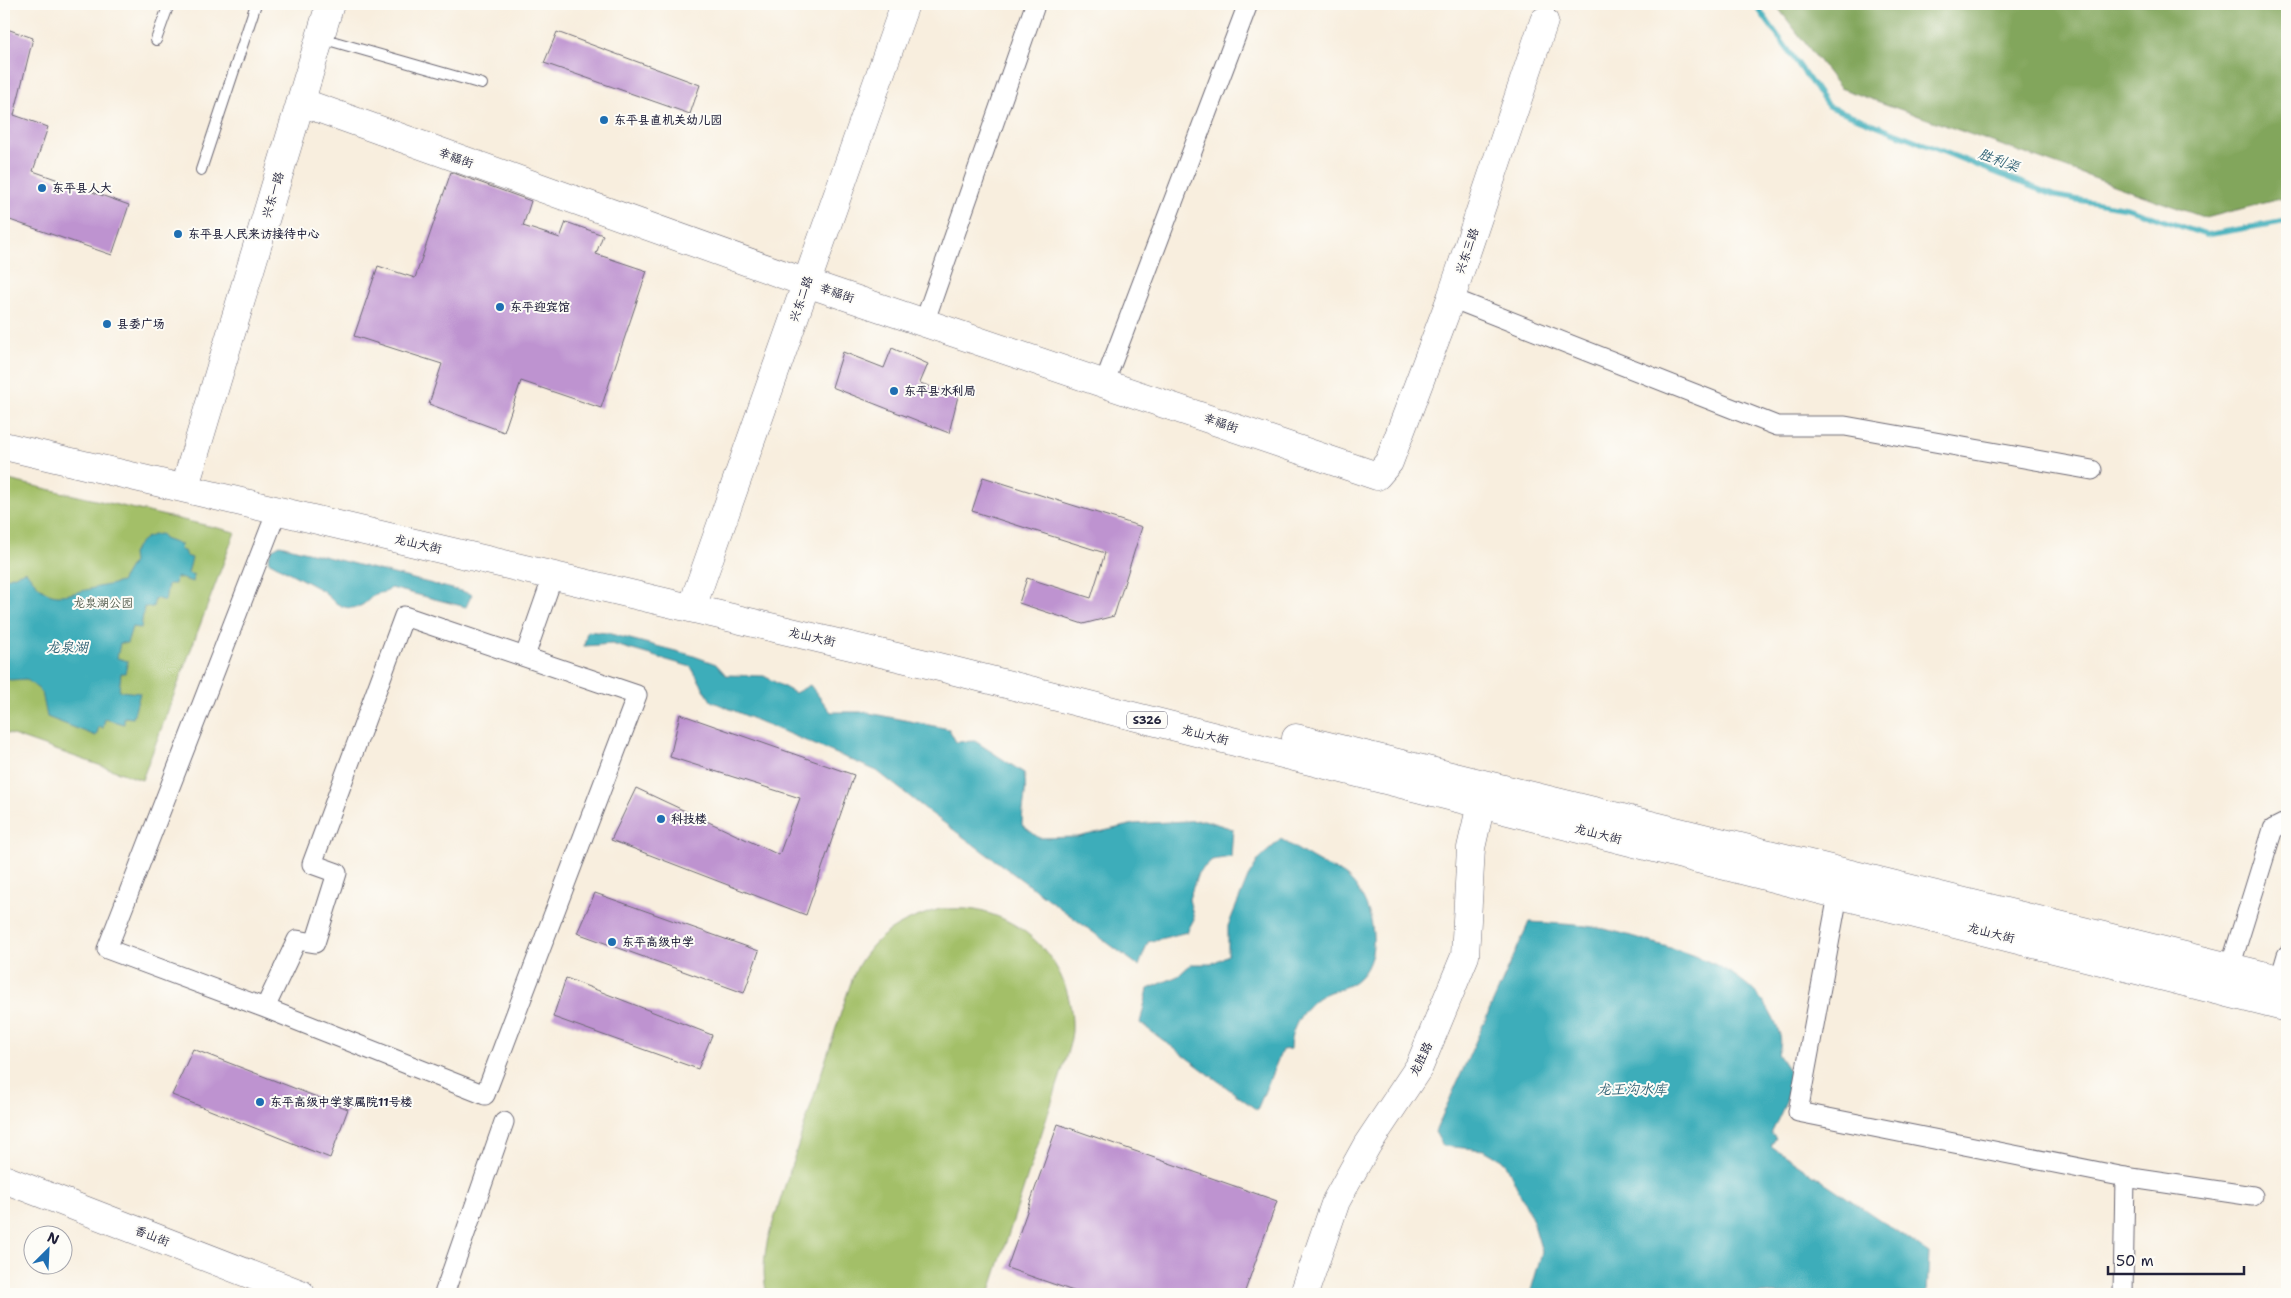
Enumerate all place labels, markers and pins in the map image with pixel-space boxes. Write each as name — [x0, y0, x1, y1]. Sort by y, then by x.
place label: 东平县直机关幼儿园 — [614, 112, 722, 128]
marker: 东平县直机关幼儿园 — [598, 114, 610, 126]
place label: 东平县人大 — [52, 180, 112, 196]
marker: 东平县人大 — [36, 182, 48, 194]
place label: 东平县人民来访接待中心 — [188, 226, 320, 242]
marker: 东平县人民来访接待中心 — [172, 228, 184, 240]
place label: 东平迎宾馆 — [510, 299, 570, 315]
marker: 东平迎宾馆 — [494, 301, 506, 313]
place label: 县委广场 — [117, 316, 165, 332]
marker: 县委广场 — [101, 318, 113, 330]
place label: 东平县水利局 — [904, 383, 976, 399]
marker: 东平县水利局 — [888, 385, 900, 397]
place label: 科技楼 — [671, 811, 707, 827]
marker: 科技楼 — [655, 813, 667, 825]
place label: 东平高级中学 — [622, 934, 694, 950]
marker: 东平高级中学 — [606, 936, 618, 948]
place label: 东平高级中学家属院11号楼 — [270, 1094, 413, 1110]
marker: 东平高级中学家属院11号楼 — [254, 1096, 266, 1108]

